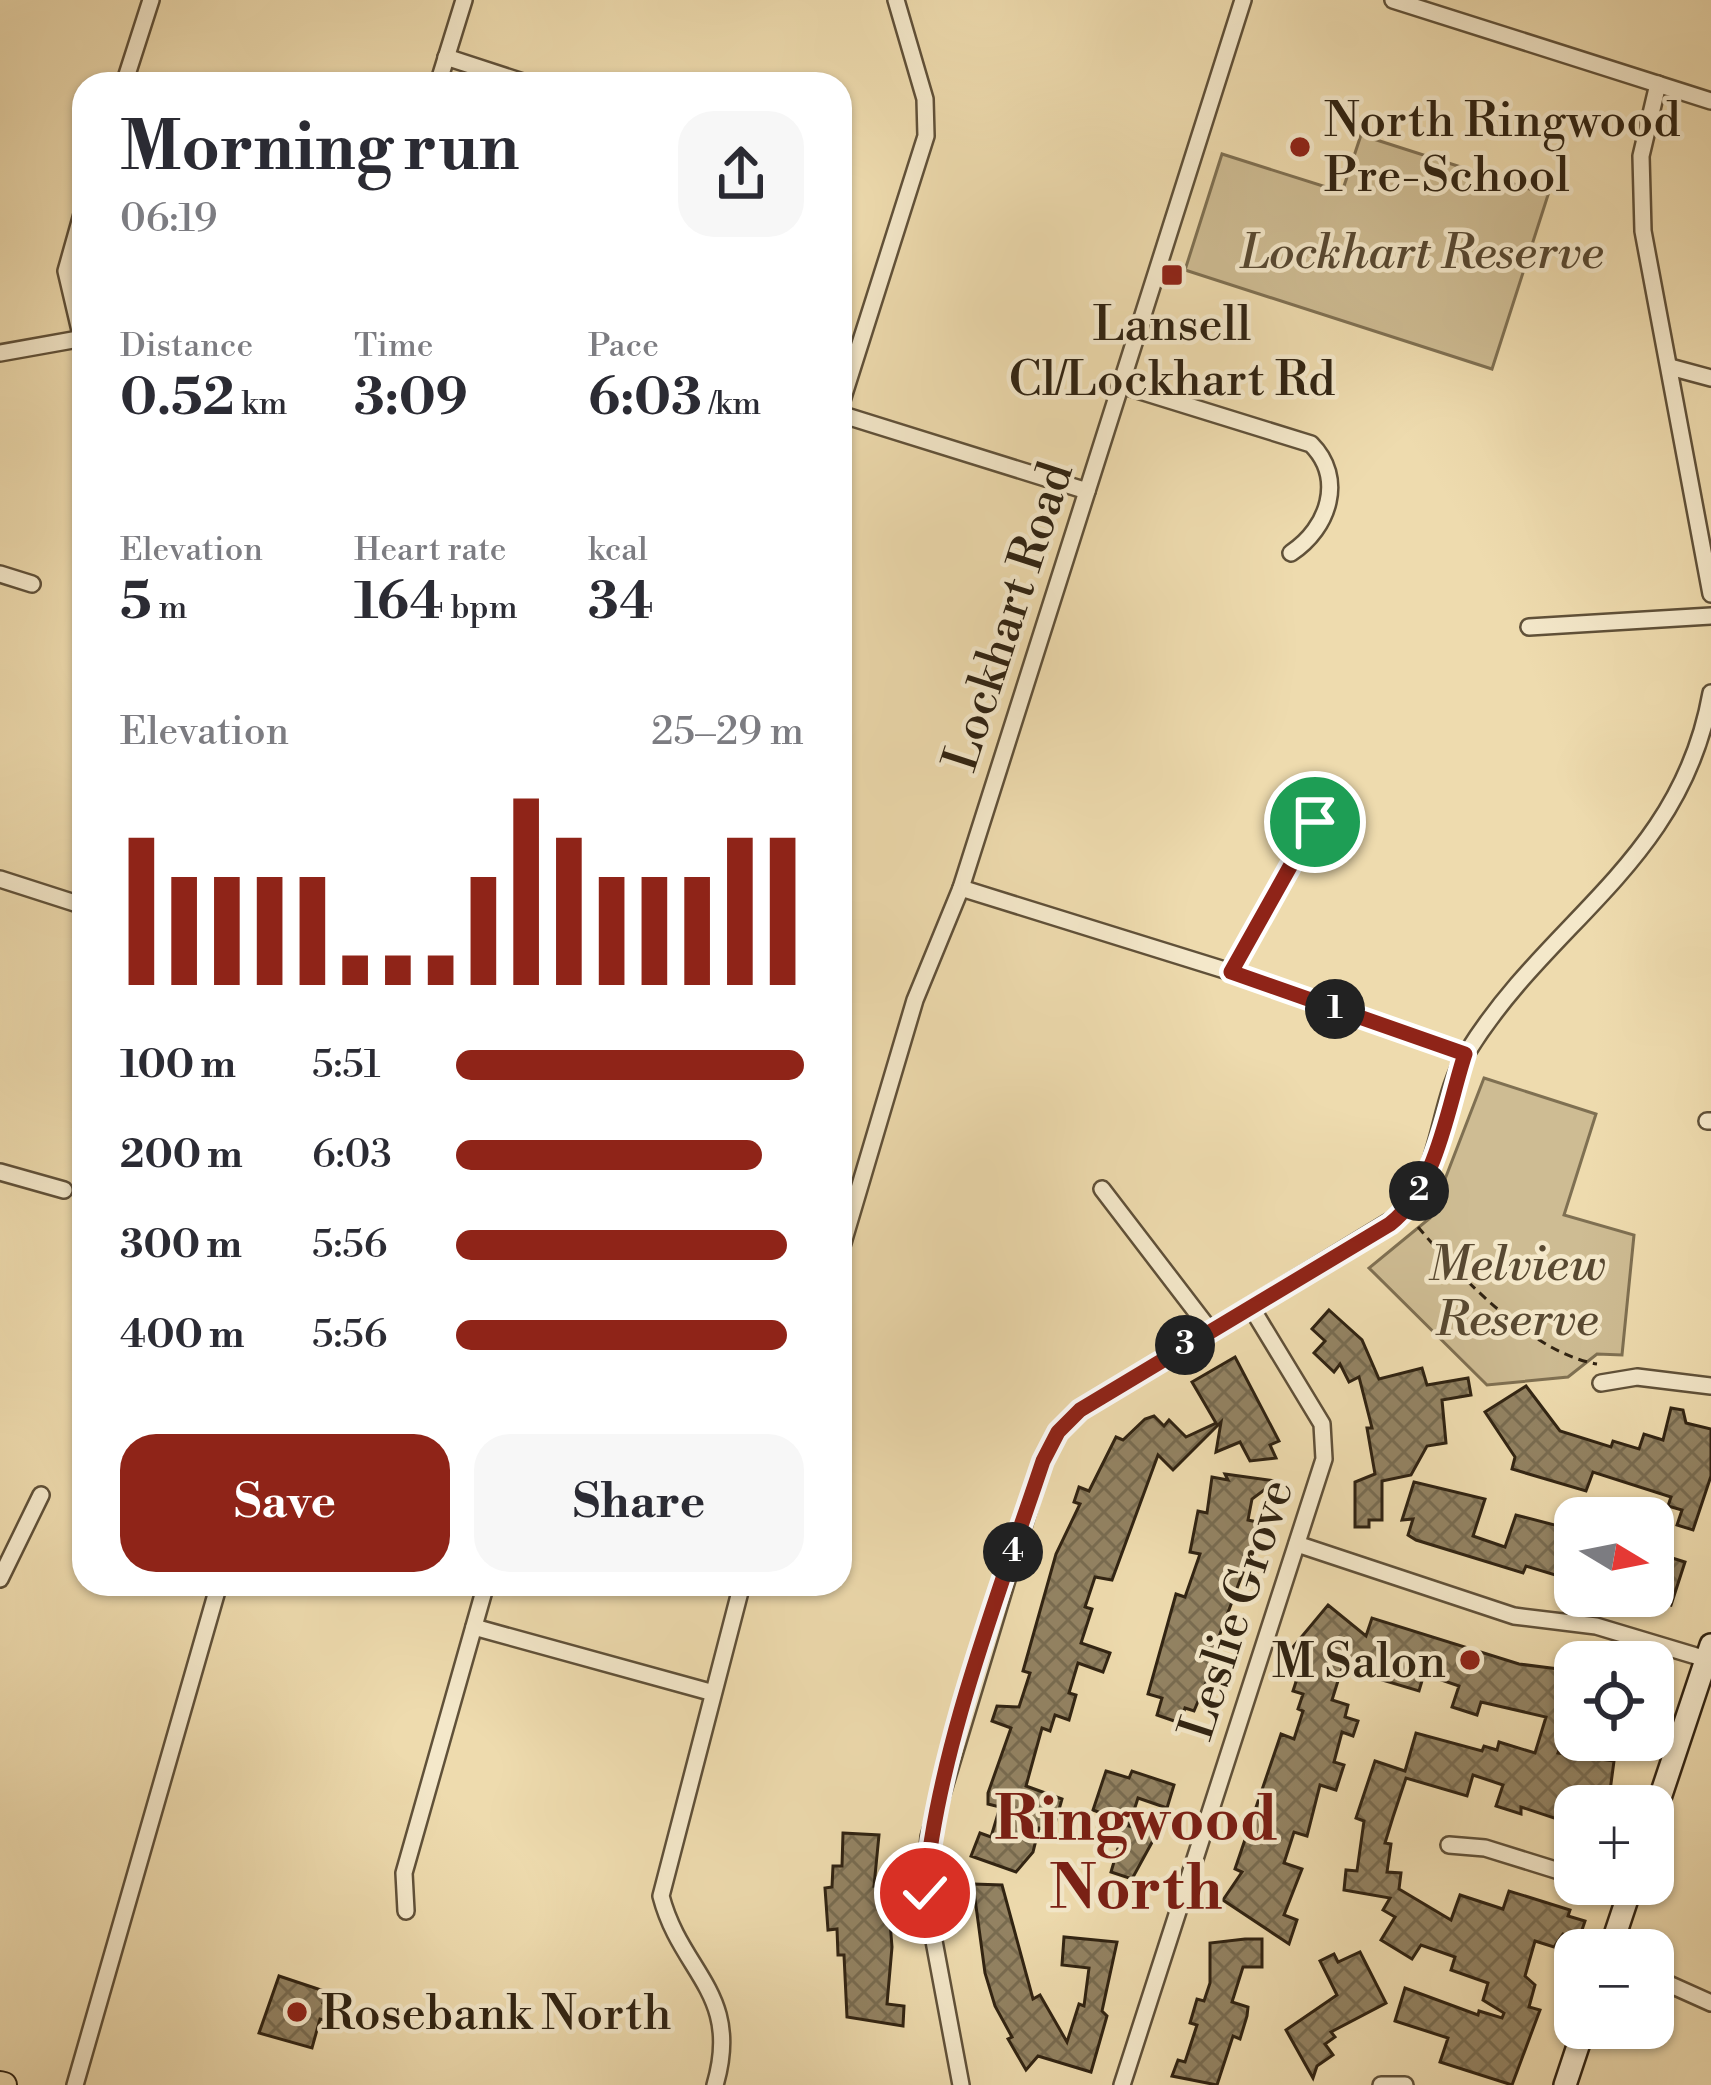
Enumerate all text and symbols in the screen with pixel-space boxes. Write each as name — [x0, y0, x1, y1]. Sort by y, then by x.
place label: North Ringwood Pre-School — [1324, 92, 1681, 207]
text: Morning run — [120, 108, 519, 191]
button: share — [678, 111, 804, 237]
marker: North Ringwood Pre-School — [1287, 134, 1313, 160]
text: 06:19 — [120, 195, 217, 244]
park label: Lockhart Reserve — [1238, 224, 1604, 284]
marker: Lansell Cl/Lockhart Rd — [1159, 262, 1185, 288]
place label: Lansell Cl/Lockhart Rd — [1009, 296, 1335, 411]
text: Distance — [120, 326, 253, 367]
text: Time — [354, 326, 433, 367]
text: Pace — [588, 326, 659, 367]
text: 0.52 — [120, 367, 235, 431]
text: 3:09 — [354, 367, 468, 431]
text: 6:03 — [588, 367, 702, 431]
text: km — [235, 384, 287, 425]
text: /km — [702, 384, 761, 425]
street label: Lockhart Road — [932, 455, 1088, 779]
text: Elevation — [120, 530, 263, 571]
text: Heart rate — [354, 530, 506, 571]
text: kcal — [588, 530, 648, 571]
text: 5 — [120, 571, 152, 635]
text: 164 — [354, 571, 444, 635]
text: 34 — [588, 571, 654, 635]
text: m — [152, 588, 187, 629]
text: bpm — [444, 588, 518, 629]
text: Elevation — [120, 708, 289, 757]
text: 25–29 m — [651, 708, 804, 757]
pin — [1264, 771, 1366, 873]
icon: arrive — [1282, 789, 1348, 855]
pin: 1 — [1305, 979, 1365, 1039]
text: 1 — [1327, 988, 1343, 1029]
text: 100 m — [120, 1041, 236, 1090]
text: 5:51 — [312, 1041, 381, 1090]
text: 200 m — [120, 1131, 243, 1180]
text: 6:03 — [312, 1131, 392, 1180]
pin: 2 — [1389, 1161, 1449, 1221]
text: 2 — [1409, 1170, 1429, 1211]
text: 300 m — [120, 1221, 242, 1270]
text: 5:56 — [312, 1221, 387, 1270]
park label: Melview Reserve — [1428, 1236, 1606, 1351]
text: 400 m — [120, 1311, 245, 1360]
text: 5:56 — [312, 1311, 387, 1360]
pin: 3 — [1155, 1315, 1215, 1375]
text: 3 — [1175, 1324, 1195, 1365]
button: Save — [120, 1434, 450, 1572]
button: Share — [474, 1434, 804, 1572]
street label: Leslie Grove — [1168, 1472, 1308, 1748]
north arrow — [1554, 1497, 1674, 1617]
map controls — [1554, 1497, 1674, 2049]
pin: 4 — [983, 1522, 1043, 1582]
text: 4 — [1002, 1531, 1024, 1572]
place label: M Salon — [1272, 1633, 1446, 1693]
button: locate — [1554, 1641, 1674, 1761]
marker: M Salon — [1457, 1647, 1483, 1673]
district label: Ringwood North — [994, 1784, 1278, 1928]
button: + — [1554, 1785, 1674, 1905]
pin — [874, 1842, 976, 1944]
icon: check — [892, 1860, 958, 1926]
button: − — [1554, 1929, 1674, 2049]
place label: Rosebank North — [321, 1985, 672, 2045]
marker: Rosebank North — [284, 1999, 310, 2025]

